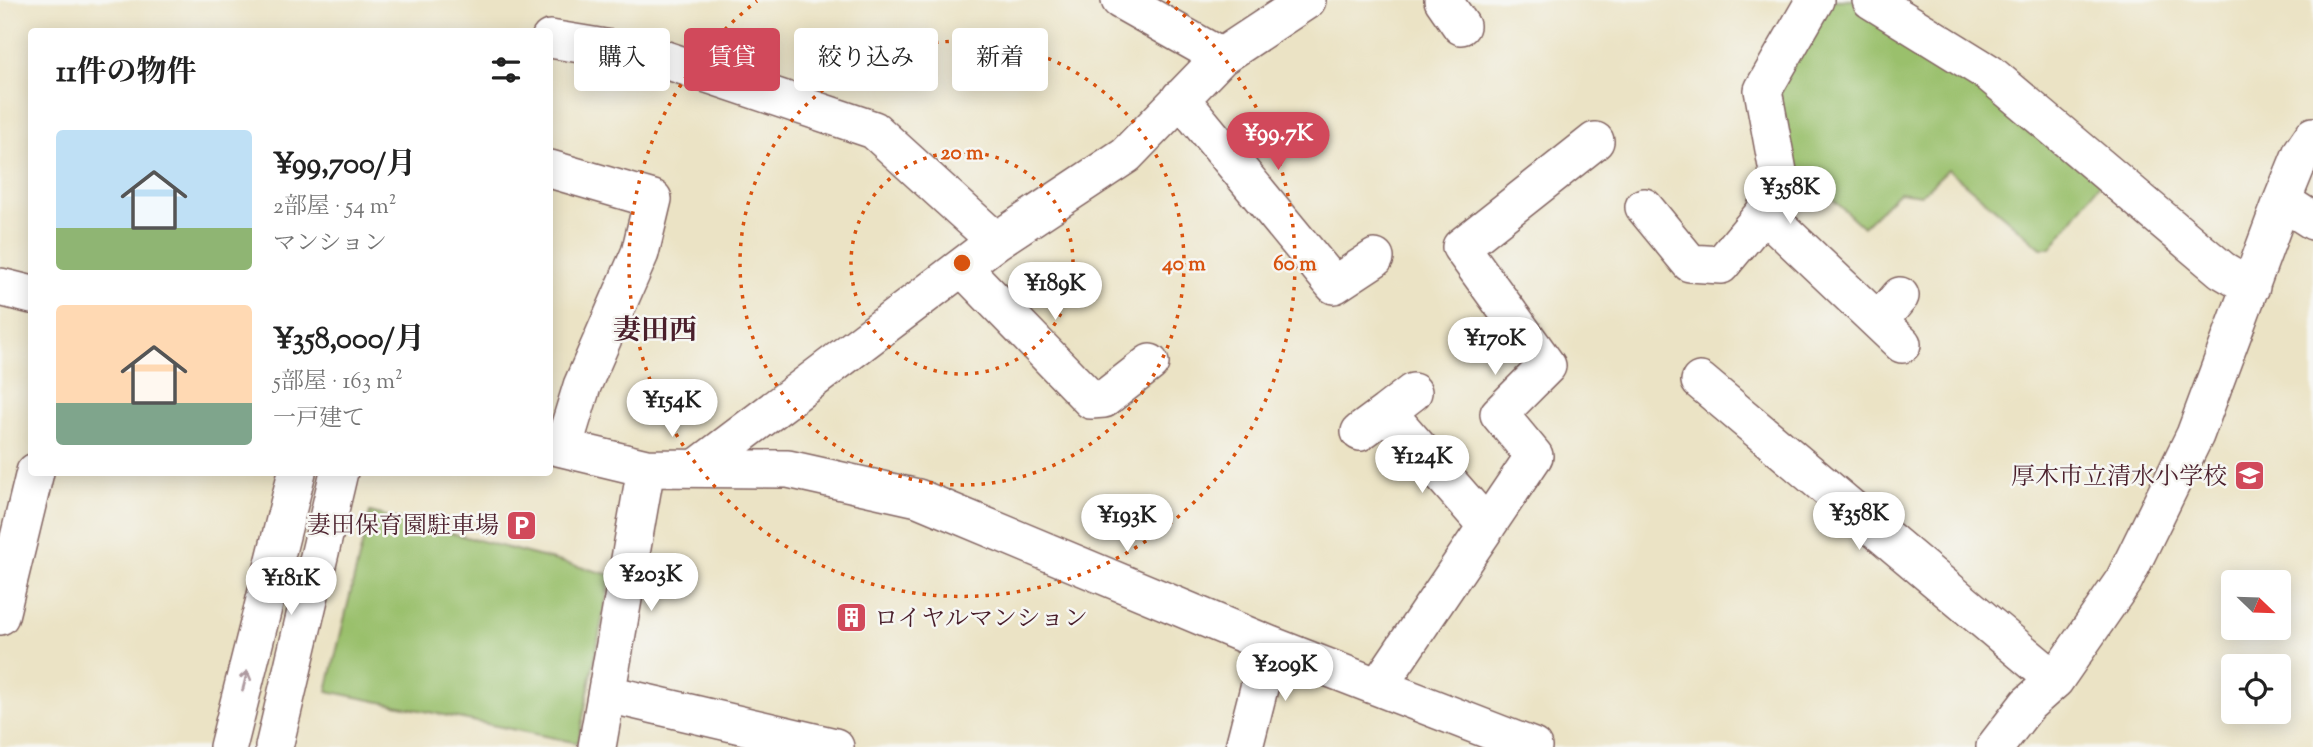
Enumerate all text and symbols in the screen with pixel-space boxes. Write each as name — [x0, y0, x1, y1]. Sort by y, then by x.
chip: 購入 — [574, 28, 670, 91]
chip: 賃貸 — [684, 28, 780, 91]
chip: 絞り込み — [794, 28, 938, 91]
chip: 新着 — [952, 28, 1048, 91]
icon: filters — [487, 51, 525, 89]
text: 11件の物件 — [56, 52, 196, 95]
pin: ¥99.7K — [1221, 113, 1335, 172]
text: ¥99.7K — [1243, 118, 1313, 151]
text: 20 m — [941, 139, 984, 169]
text: ¥99,700/月 — [273, 144, 416, 187]
icon: home — [112, 158, 196, 242]
pin: ¥358K — [1741, 166, 1839, 226]
text: ¥358K — [1760, 172, 1820, 205]
text: 2部屋 · 54 m² — [273, 191, 397, 224]
text: マンション — [273, 228, 387, 261]
text: 40 m — [1161, 250, 1206, 280]
text: 60 m — [1273, 250, 1317, 280]
centre of rings — [950, 251, 974, 275]
pin: ¥189K — [1006, 262, 1104, 322]
text: ¥189K — [1024, 268, 1086, 301]
district label: 妻田西 — [613, 312, 697, 352]
pin: ¥170K — [1446, 318, 1544, 377]
text: ¥358,000/月 — [273, 319, 425, 362]
text: ¥170K — [1464, 323, 1526, 356]
icon: home — [112, 333, 196, 417]
text: 5部屋 · 163 m² — [273, 366, 403, 399]
pin: ¥154K — [623, 380, 721, 439]
text: ¥154K — [643, 385, 701, 418]
text: 一戸建て — [273, 403, 365, 436]
pin: ¥124K — [1373, 435, 1471, 495]
text: ¥124K — [1391, 441, 1453, 474]
school or university icon: 厚木市立清水小学校 — [2233, 459, 2267, 493]
place label: 厚木市立清水小学校 — [2011, 461, 2227, 495]
pin: ¥358K — [1810, 492, 1908, 552]
pin: ¥193K — [1078, 494, 1176, 554]
text: ¥358K — [1829, 498, 1889, 531]
text: ¥193K — [1097, 500, 1157, 533]
parking icon: 妻田保育園駐車場 — [505, 508, 539, 542]
place label: 妻田保育園駐車場 — [307, 510, 499, 544]
pin: ¥203K — [602, 554, 700, 613]
pin: ¥181K — [242, 558, 340, 617]
text: ¥203K — [619, 559, 683, 592]
text: ¥181K — [262, 563, 320, 596]
north arrow — [2221, 570, 2291, 640]
map controls — [2221, 570, 2291, 724]
building icon: ロイヤルマンション — [834, 601, 868, 635]
place label: ロイヤルマンション — [874, 603, 1088, 637]
pin: ¥209K — [1236, 644, 1334, 703]
text: ¥209K — [1252, 649, 1318, 682]
button: locate — [2221, 654, 2291, 724]
one-way arrow — [239, 670, 252, 693]

